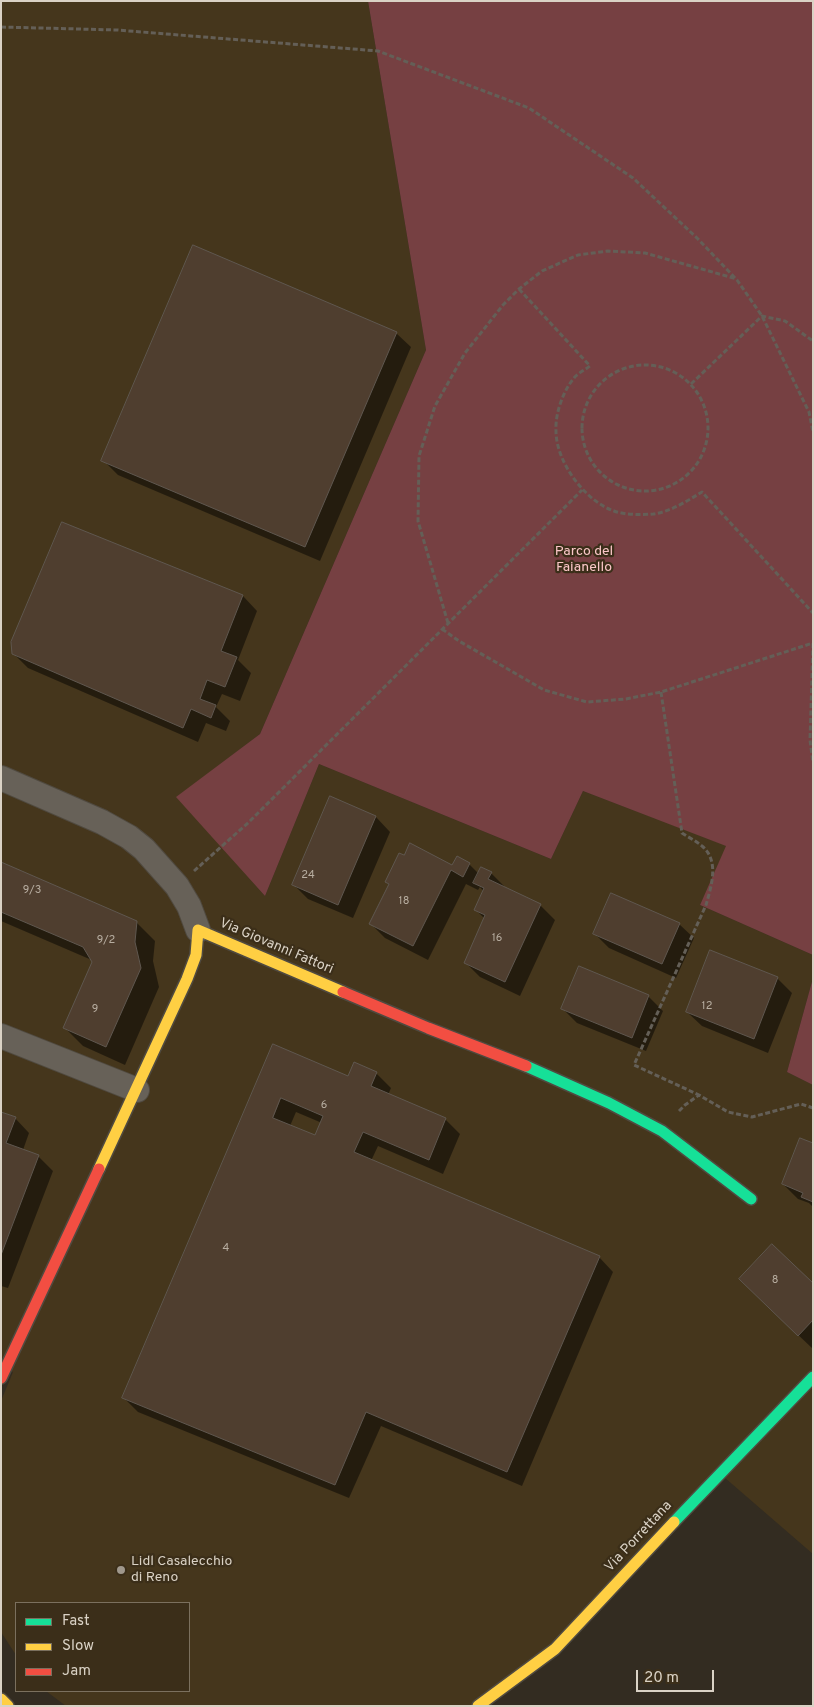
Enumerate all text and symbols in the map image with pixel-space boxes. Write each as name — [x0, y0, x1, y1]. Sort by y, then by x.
park label: Parco del Faianello — [555, 544, 613, 576]
house number: 24 — [301, 869, 315, 883]
house number: 9/3 — [23, 884, 41, 898]
house number: 18 — [399, 895, 409, 909]
street label: Via Giovanni Fattori — [216, 915, 336, 979]
house number: 16 — [492, 932, 502, 946]
house number: 9/2 — [97, 934, 115, 948]
house number: 12 — [702, 1000, 712, 1014]
house number: 9 — [92, 1003, 98, 1017]
house number: 6 — [321, 1099, 327, 1113]
house number: 4 — [223, 1242, 229, 1256]
house number: 8 — [772, 1274, 778, 1288]
street label: Via Porrettana — [602, 1498, 676, 1576]
place label: Lidl Casalecchio di Reno — [131, 1554, 232, 1586]
marker: Lidl Casalecchio di Reno — [115, 1564, 127, 1576]
legend — [15, 1602, 190, 1692]
text: Fast — [62, 1612, 90, 1631]
text: Slow — [62, 1637, 94, 1656]
scale bar — [639, 1660, 716, 1692]
text: Jam — [62, 1662, 91, 1681]
text: 20 m — [644, 1669, 679, 1688]

